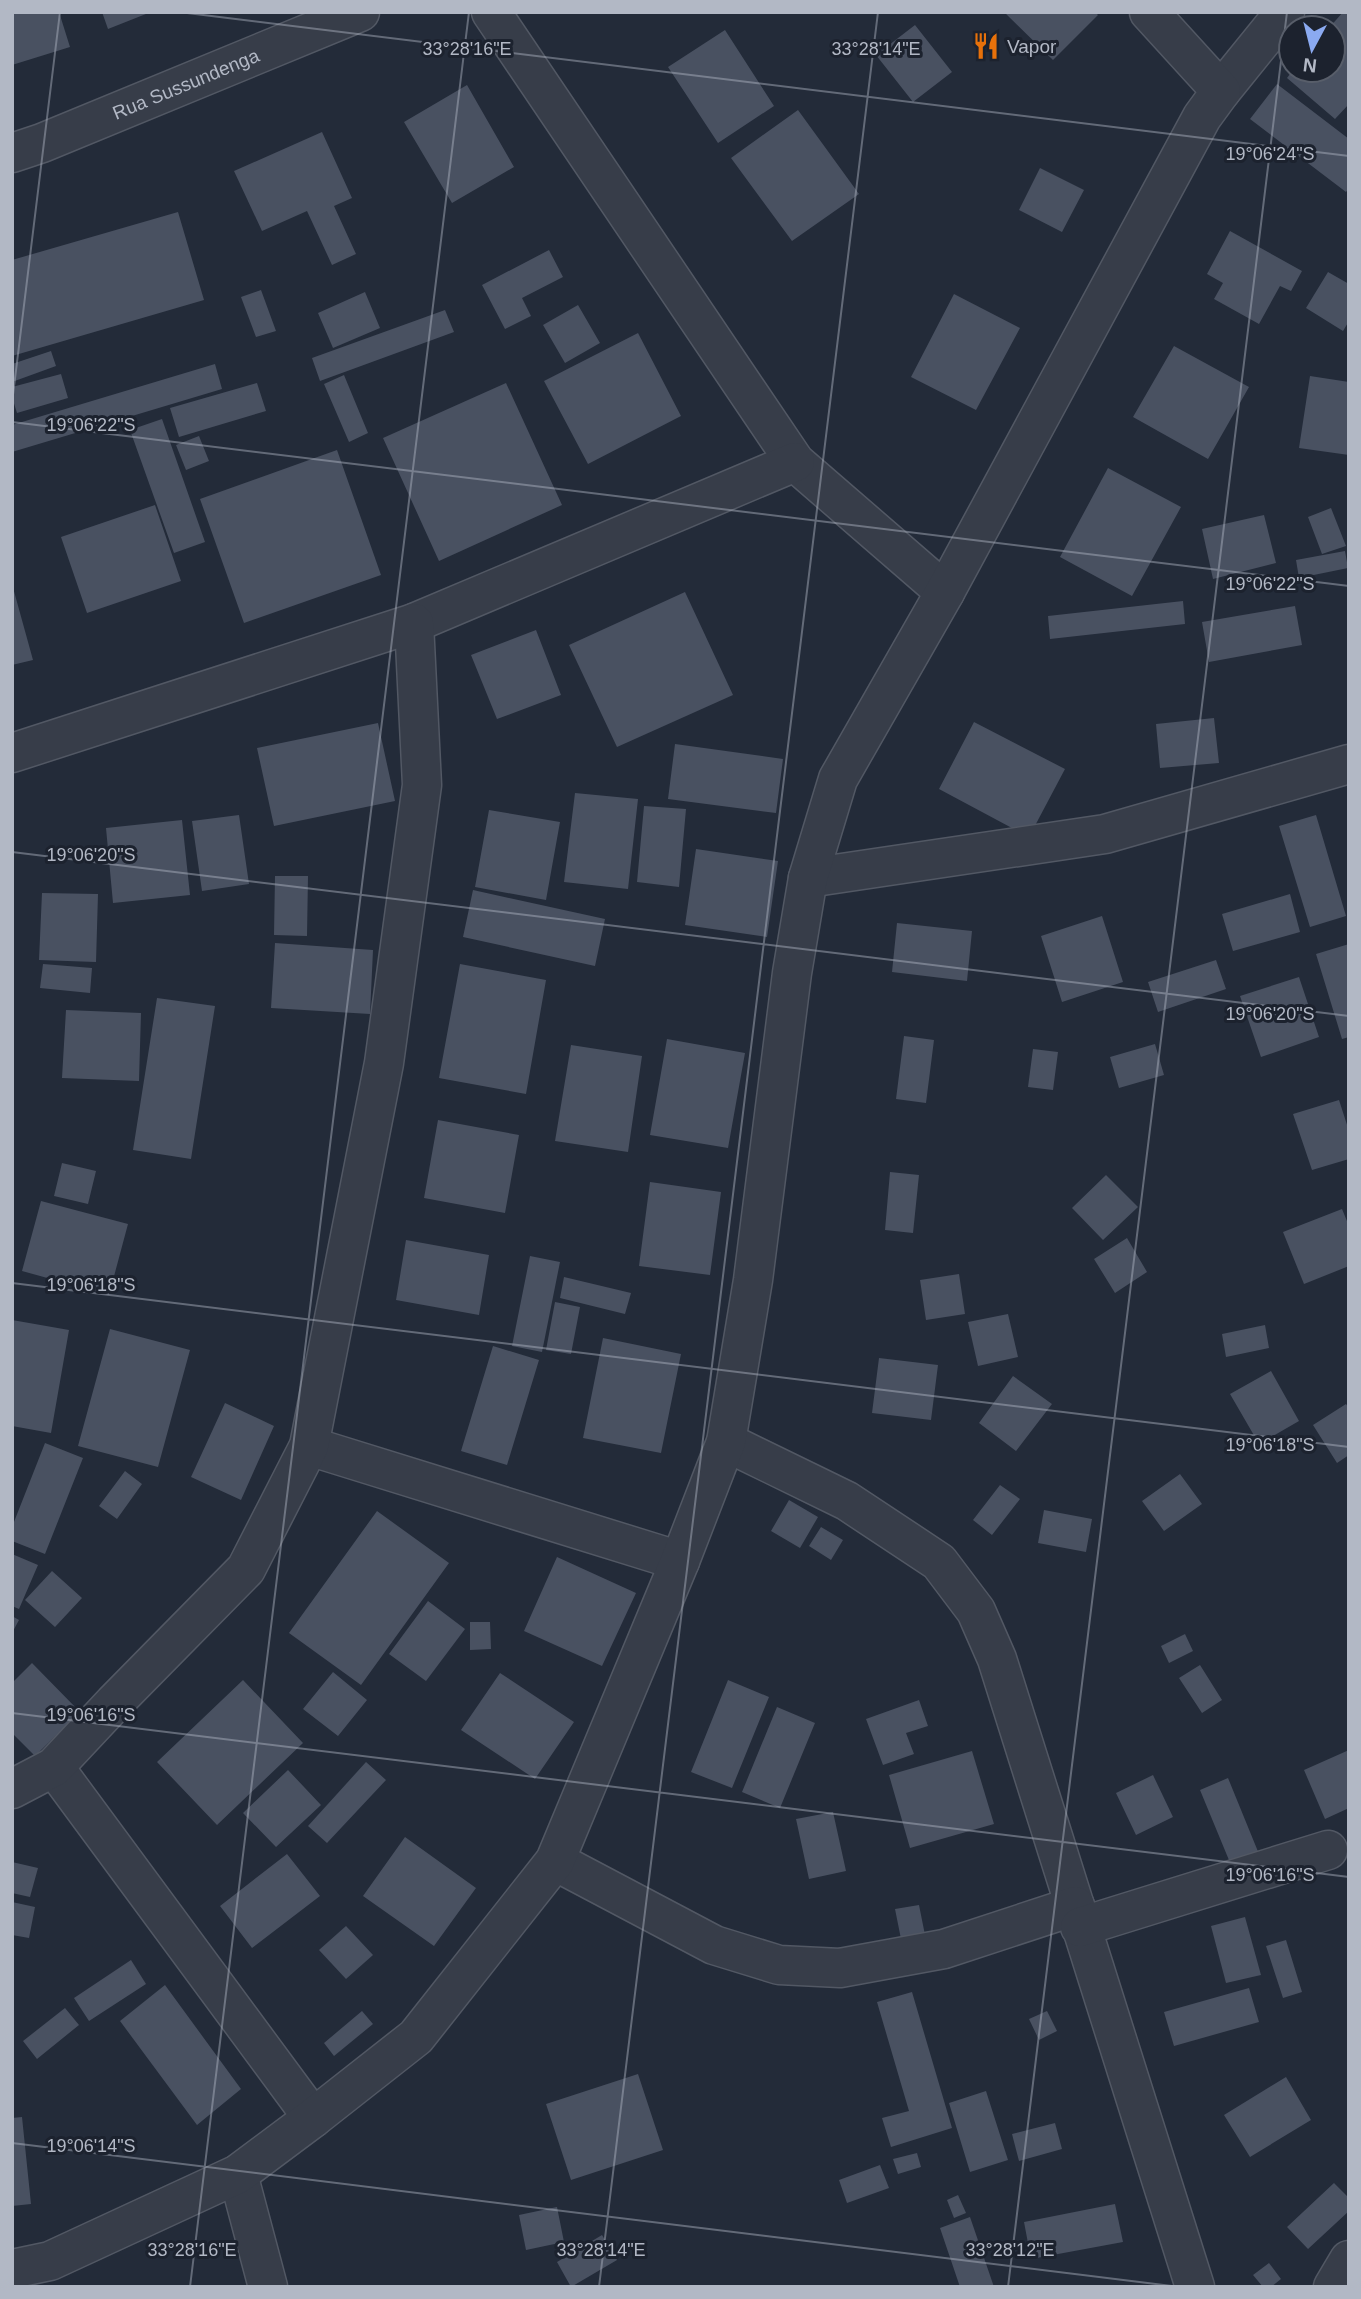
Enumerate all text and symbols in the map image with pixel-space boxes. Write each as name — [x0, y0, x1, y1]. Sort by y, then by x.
north arrow — [1277, 14, 1347, 84]
restaurant icon: Vapor — [971, 31, 1001, 61]
place label: Vapor — [1007, 36, 1057, 57]
text: 33°28'16"E — [422, 39, 512, 59]
text: 33°28'14"E — [831, 39, 921, 59]
street label: Rua Sussundenga — [109, 44, 262, 123]
text: N — [1302, 54, 1318, 77]
text: 19°06'24"S — [1225, 144, 1315, 164]
text: 19°06'22"S — [46, 415, 136, 435]
text: 19°06'22"S — [1225, 574, 1315, 594]
text: 19°06'20"S — [46, 845, 136, 865]
text: 19°06'20"S — [1225, 1004, 1315, 1024]
text: 19°06'18"S — [46, 1275, 136, 1295]
text: 19°06'18"S — [1225, 1435, 1315, 1455]
text: 19°06'16"S — [46, 1705, 136, 1725]
text: 19°06'16"S — [1225, 1865, 1315, 1885]
text: 19°06'14"S — [46, 2136, 136, 2156]
text: 33°28'16"E — [147, 2240, 237, 2260]
text: 33°28'14"E — [556, 2240, 646, 2260]
text: 33°28'12"E — [965, 2240, 1055, 2260]

